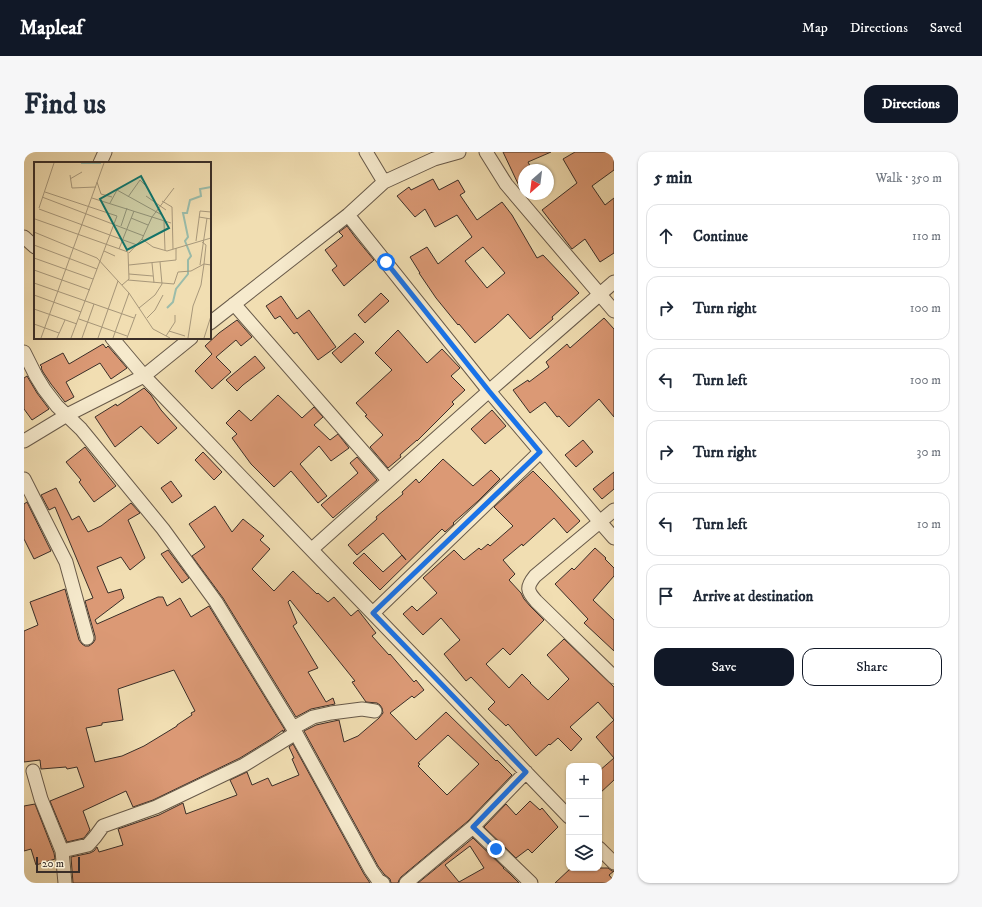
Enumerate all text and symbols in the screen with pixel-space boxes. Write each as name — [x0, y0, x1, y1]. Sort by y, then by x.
text: Mapleaf — [20, 17, 83, 40]
text: Map — [802, 19, 828, 37]
text: Directions — [850, 19, 908, 37]
text: Saved — [930, 19, 962, 37]
button: Directions — [864, 85, 958, 123]
text: Find us — [24, 87, 106, 122]
inset map — [34, 162, 211, 339]
north arrow — [518, 164, 554, 200]
text: 5 min — [654, 167, 692, 189]
text: Walk · 350 m — [875, 170, 942, 186]
icon: ahead — [655, 225, 677, 247]
text: Continue — [693, 227, 748, 246]
text: 110 m — [912, 228, 941, 244]
route start — [377, 253, 395, 271]
icon: right — [655, 297, 677, 319]
text: Turn right — [693, 299, 756, 318]
text: 100 m — [910, 300, 941, 316]
icon: left — [655, 369, 677, 391]
text: Turn left — [693, 371, 747, 390]
text: 100 m — [910, 372, 941, 388]
icon: right — [655, 441, 677, 463]
text: Turn right — [693, 443, 756, 462]
text: 30 m — [917, 444, 941, 460]
icon: left — [655, 513, 677, 535]
text: Turn left — [693, 515, 747, 534]
text: 10 m — [917, 516, 941, 532]
icon: arrive — [655, 585, 677, 607]
text: Arrive at destination — [693, 587, 813, 606]
button: Save — [654, 648, 794, 686]
button: Share — [802, 648, 942, 686]
map controls — [566, 763, 602, 871]
button: + — [566, 763, 602, 799]
button: − — [566, 799, 602, 835]
button: layers — [566, 835, 602, 871]
route end — [487, 840, 505, 858]
scale bar — [36, 855, 80, 874]
text: 20 m — [42, 857, 64, 871]

